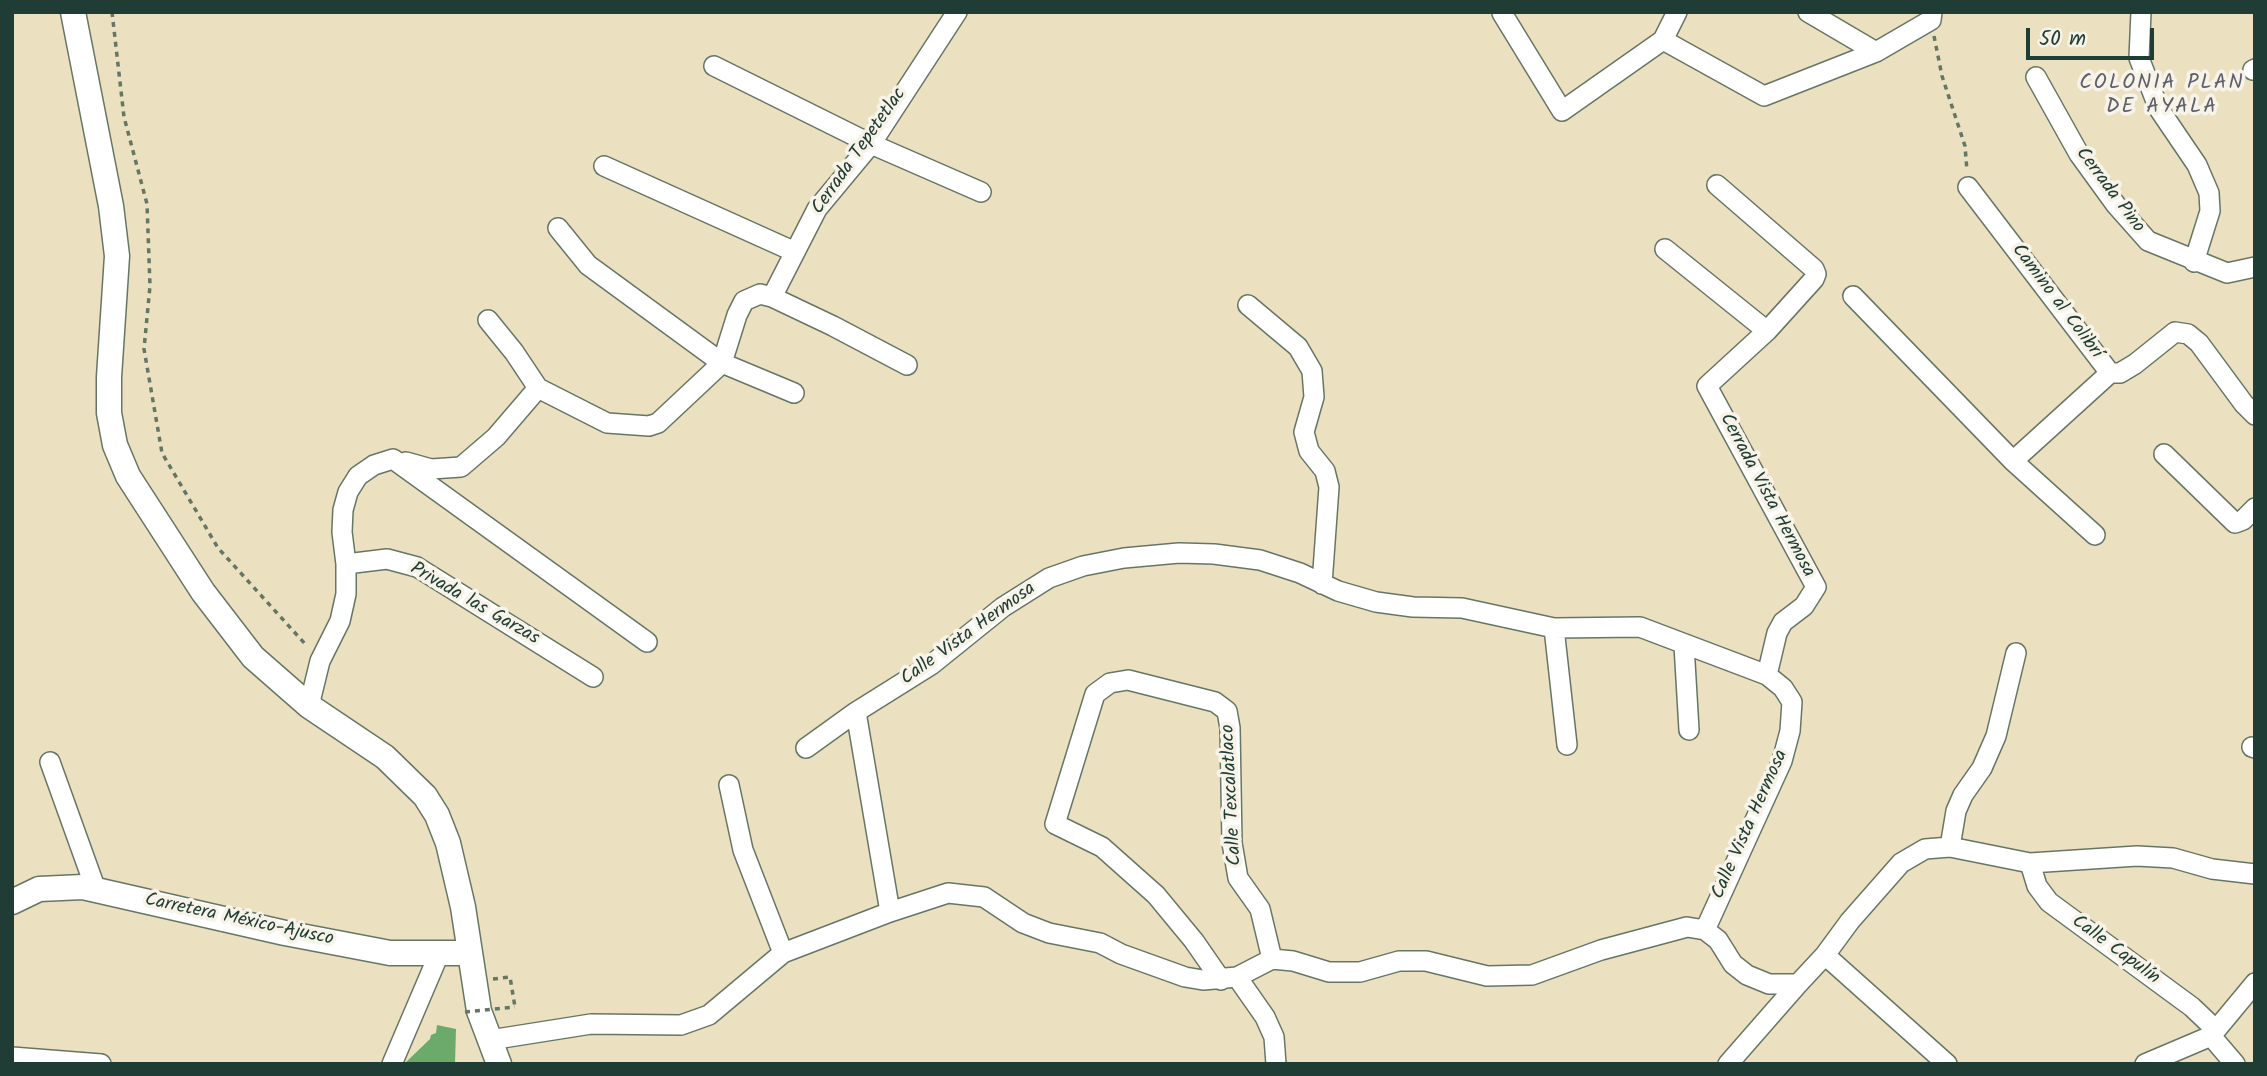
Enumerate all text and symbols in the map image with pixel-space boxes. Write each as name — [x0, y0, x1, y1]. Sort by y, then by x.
scale bar — [2029, 14, 2157, 58]
text: 50 m — [2039, 23, 2086, 56]
district label: COLONIA PLAN DE AYALA — [2081, 71, 2243, 121]
street label: Cerrada Tepetetlac — [808, 84, 912, 220]
street label: Cerrada Pino — [2070, 144, 2148, 238]
street label: Camino al Colibrí — [2006, 240, 2106, 364]
street label: Cerrada Vista Hermosa — [1713, 410, 1819, 582]
street label: Privada las Garzas — [405, 559, 543, 651]
street label: Calle Vista Hermosa — [897, 579, 1041, 691]
street label: Calle Texcalatlaco — [1218, 724, 1248, 866]
street label: Calle Vista Hermosa — [1708, 747, 1794, 903]
street label: Carretera México-Ajusco — [142, 890, 336, 952]
street label: Calle Capulín — [2066, 911, 2164, 991]

